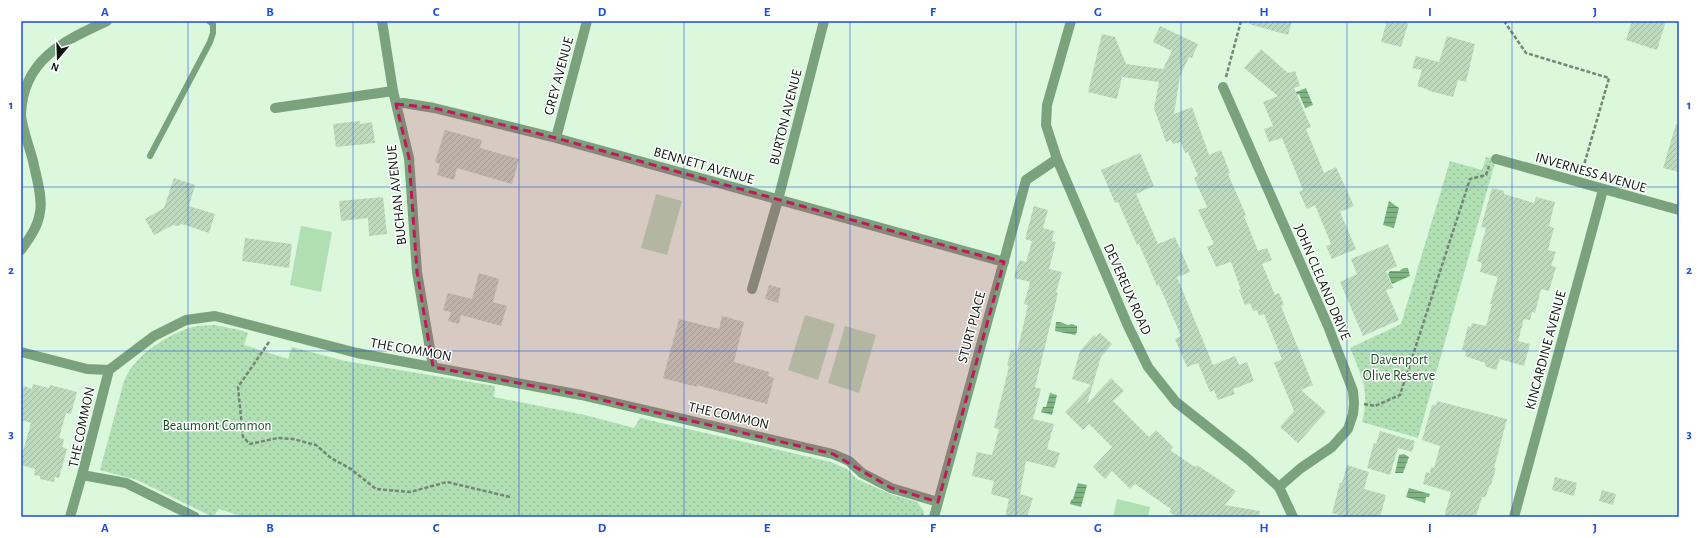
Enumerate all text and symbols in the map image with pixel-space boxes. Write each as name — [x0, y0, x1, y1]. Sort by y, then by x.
text: A — [101, 6, 109, 19]
text: B — [266, 6, 274, 19]
text: C — [433, 6, 440, 19]
text: D — [598, 6, 607, 19]
text: E — [764, 6, 771, 19]
text: F — [930, 6, 937, 19]
text: G — [1094, 6, 1102, 19]
text: H — [1259, 6, 1269, 19]
text: I — [1428, 6, 1432, 19]
text: J — [1593, 6, 1597, 19]
street label: GREY AVENUE — [542, 36, 576, 117]
north arrow — [38, 38, 78, 78]
text: N — [49, 61, 60, 73]
street label: BURTON AVENUE — [767, 68, 805, 167]
text: 1 — [9, 99, 13, 112]
text: 1 — [1687, 99, 1691, 112]
street label: BUCHAN AVENUE — [385, 144, 409, 246]
street label: BENNETT AVENUE — [652, 145, 756, 187]
street label: INVERNESS AVENUE — [1534, 150, 1648, 196]
street label: JOHN CLELAND DRIVE — [1291, 223, 1353, 342]
street label: DEVEREUX ROAD — [1101, 242, 1153, 337]
text: 2 — [8, 264, 14, 277]
text: 2 — [1686, 264, 1692, 277]
street label: KINCARDINE AVENUE — [1523, 289, 1569, 411]
street label: STURT PLACE — [956, 290, 988, 365]
street label: THE COMMON — [369, 336, 453, 364]
park label: Davenport Olive Reserve — [1363, 353, 1435, 383]
street label: THE COMMON — [67, 386, 97, 469]
street label: THE COMMON — [687, 400, 770, 432]
park label: Beaumont Common — [162, 419, 272, 433]
text: 3 — [8, 428, 14, 441]
text: 3 — [1686, 428, 1692, 441]
text: A — [101, 522, 109, 535]
text: B — [266, 522, 274, 535]
text: C — [433, 522, 440, 535]
text: D — [598, 522, 607, 535]
text: E — [764, 522, 771, 535]
text: F — [930, 522, 937, 535]
text: G — [1094, 522, 1102, 535]
text: H — [1259, 522, 1269, 535]
text: I — [1428, 522, 1432, 535]
text: J — [1593, 522, 1597, 535]

